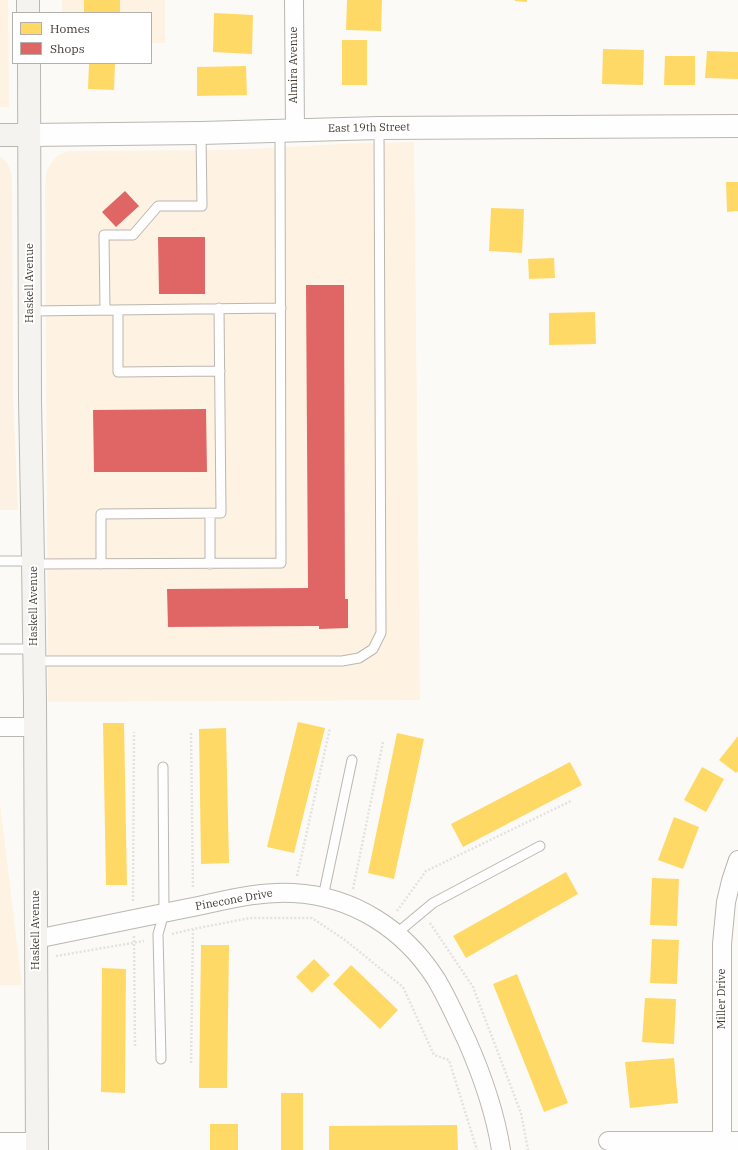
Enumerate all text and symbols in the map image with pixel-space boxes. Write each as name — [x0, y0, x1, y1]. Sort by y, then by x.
legend — [12, 12, 152, 64]
text: Homes — [50, 21, 90, 36]
street label: Almira Avenue — [287, 27, 301, 103]
text: Shops — [50, 41, 85, 56]
street label: East 19th Street — [328, 121, 410, 135]
street label: Haskell Avenue — [23, 243, 37, 323]
street label: Haskell Avenue — [27, 566, 41, 646]
street label: Pinecone Drive — [194, 887, 274, 913]
street label: Haskell Avenue — [29, 890, 43, 970]
street label: Miller Drive — [715, 969, 729, 1029]

